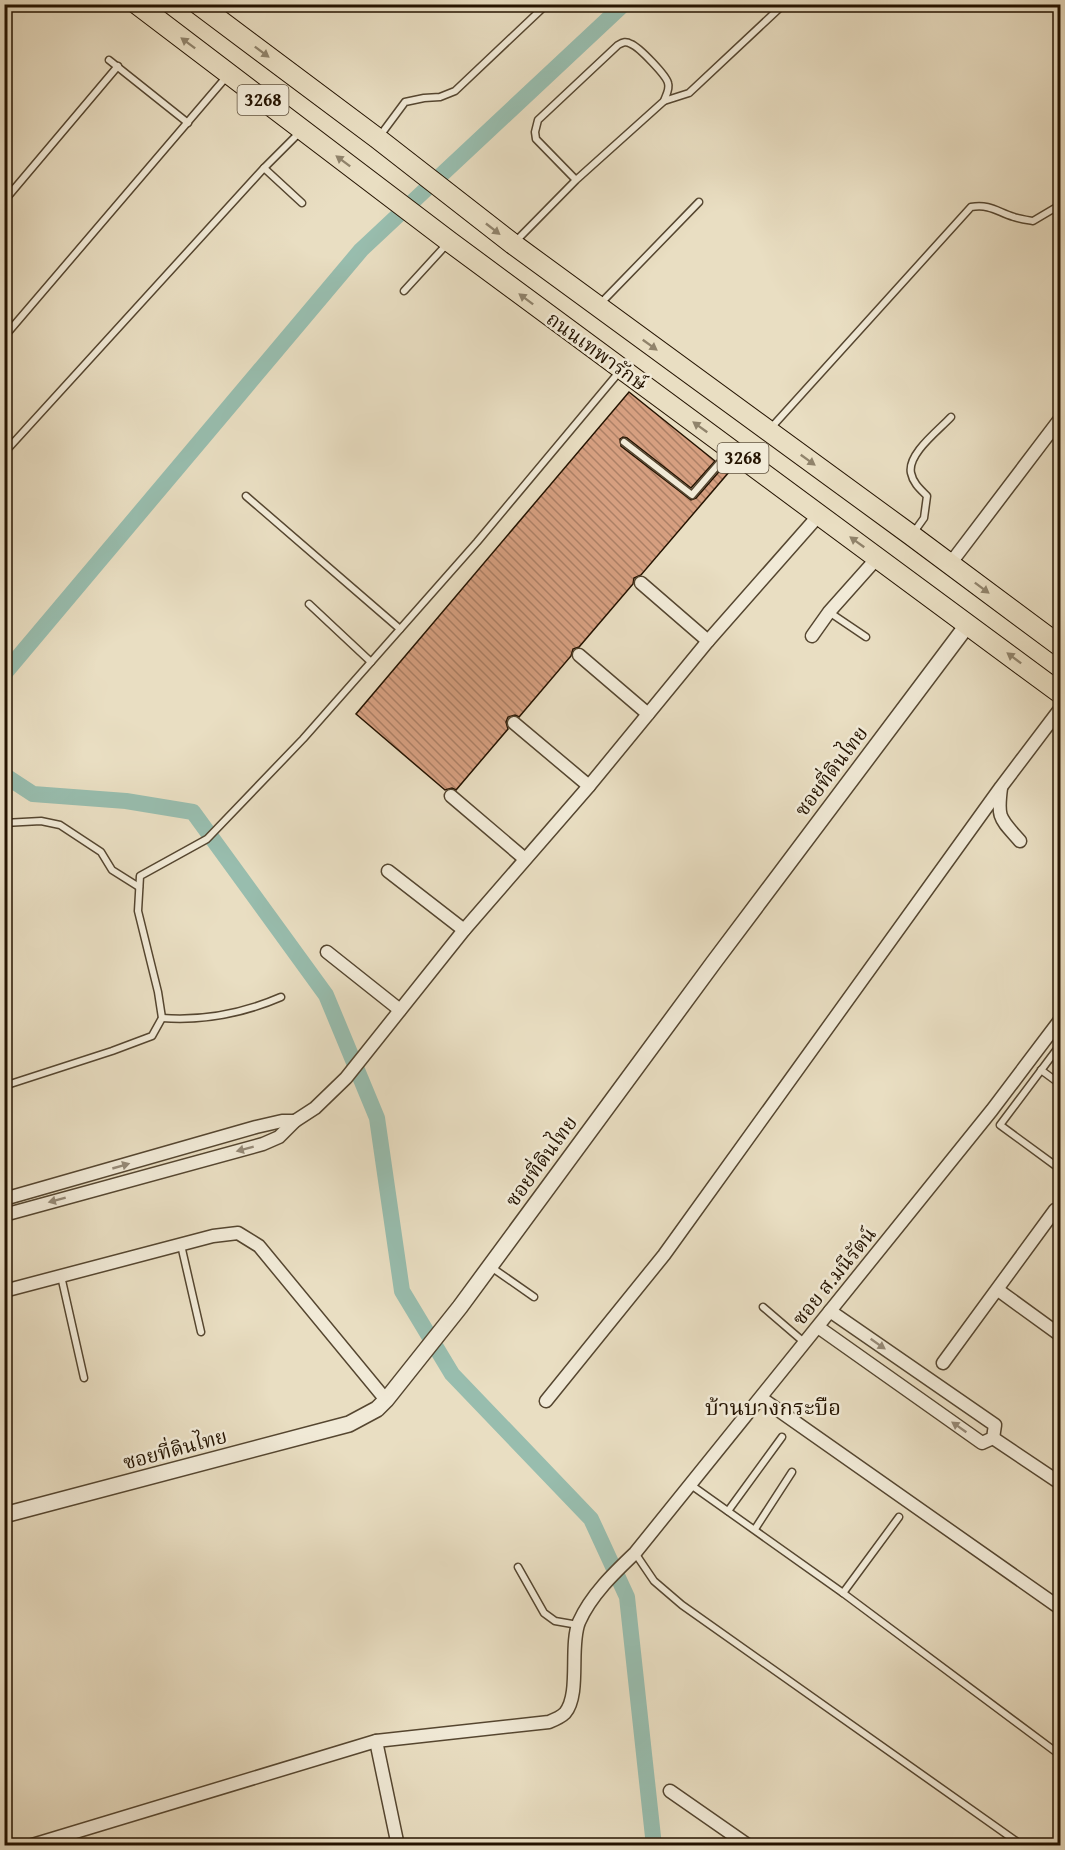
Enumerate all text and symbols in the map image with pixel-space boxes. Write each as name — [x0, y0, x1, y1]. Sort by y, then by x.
one-way arrow — [181, 37, 197, 49]
one-way arrow — [253, 46, 269, 58]
road number: 3268 — [238, 85, 288, 115]
one-way arrow — [336, 156, 351, 168]
one-way arrow — [486, 223, 501, 235]
one-way arrow — [518, 293, 533, 305]
street label: ถนนเทพารักษ์ — [541, 304, 654, 397]
one-way arrow — [642, 339, 658, 351]
one-way arrow — [692, 421, 708, 433]
road number: 3268 — [718, 443, 768, 473]
one-way arrow — [799, 454, 815, 466]
one-way arrow — [849, 536, 865, 548]
one-way arrow — [974, 581, 990, 594]
one-way arrow — [1006, 652, 1022, 664]
street label: ซอยที่ดินไทย — [787, 719, 874, 822]
street label: ซอยที่ดินไทย — [498, 1109, 584, 1212]
one-way arrow — [236, 1145, 254, 1154]
one-way arrow — [112, 1161, 130, 1170]
one-way arrow — [47, 1196, 66, 1206]
street label: ซอย ส.มนีรัตน์ — [785, 1220, 882, 1331]
one-way arrow — [870, 1338, 886, 1350]
district label: บ้านบางกระบือ — [705, 1391, 841, 1423]
street label: ซอยที่ดินไทย — [120, 1421, 230, 1476]
one-way arrow — [951, 1422, 967, 1433]

